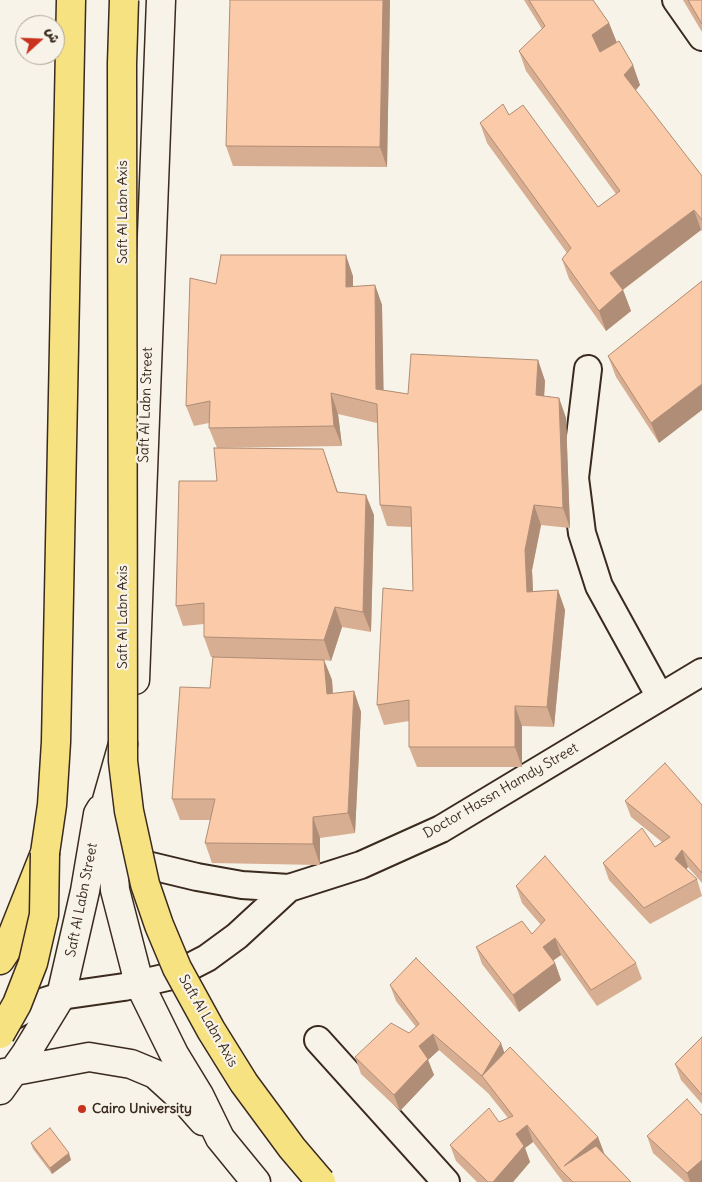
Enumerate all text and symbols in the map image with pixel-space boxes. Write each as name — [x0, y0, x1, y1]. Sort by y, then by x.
north arrow — [15, 15, 65, 65]
text: ش — [42, 25, 64, 46]
street label: Saft Al Labn Axis — [115, 160, 131, 264]
street label: Saft Al Labn Street — [136, 347, 156, 463]
street label: Saft Al Labn Axis — [115, 565, 131, 669]
street label: Doctor Hassn Hamdy Street — [421, 740, 581, 842]
street label: Saft Al Labn Street — [63, 842, 101, 958]
street label: Saft Al Labn Axis — [175, 972, 241, 1070]
place label: Cairo University — [92, 1101, 192, 1117]
marker: Cairo University — [76, 1103, 88, 1115]

